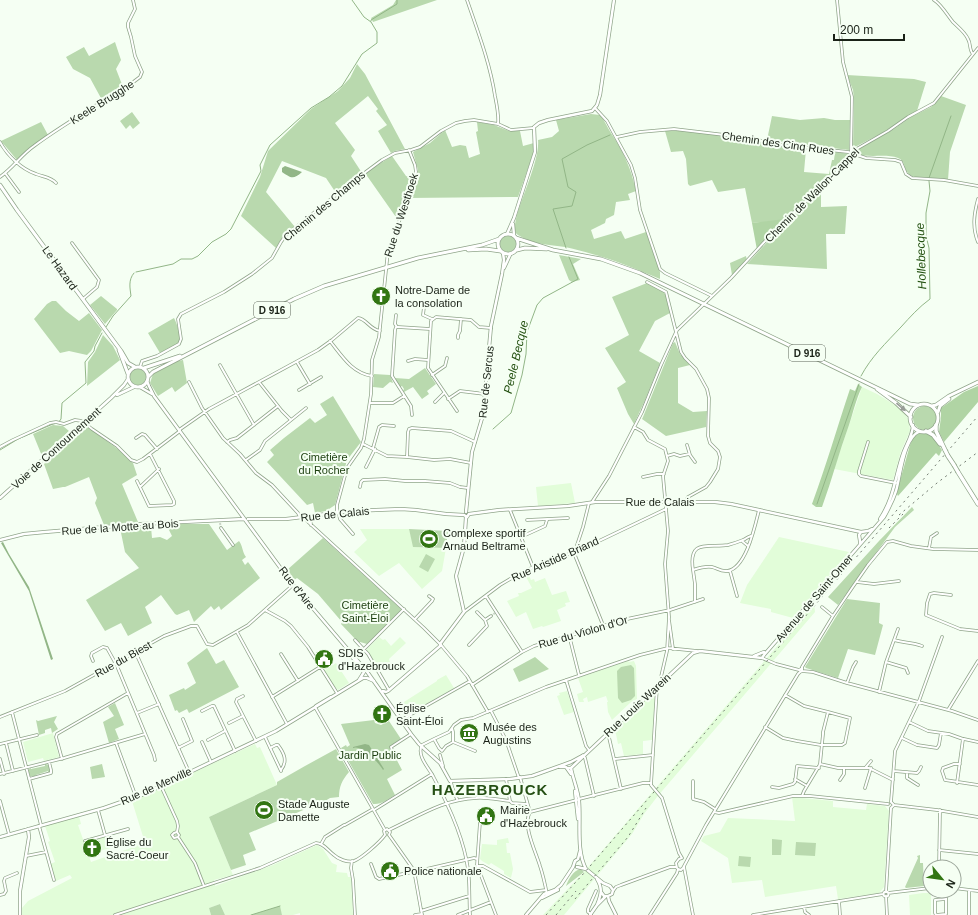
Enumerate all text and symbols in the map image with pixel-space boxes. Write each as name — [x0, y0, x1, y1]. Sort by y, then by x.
scale bar — [834, 16, 904, 42]
text: 200 m — [840, 23, 873, 37]
street label: Keele Brugghe — [68, 78, 136, 126]
street label: Chemin des Cinq Rues — [721, 129, 835, 157]
street label: Chemin de Wallon-Cappel — [763, 146, 861, 244]
street label: Chemin des Champs — [281, 168, 368, 244]
street label: Rue du Westhoek — [382, 171, 420, 258]
water label: Hollebecque — [913, 222, 929, 290]
street label: Le Hazard — [40, 244, 80, 292]
place label: Notre-Dame de la consolation — [395, 284, 470, 309]
church icon: Notre-Dame de la consolation — [370, 285, 392, 307]
road number: D 916 — [254, 302, 290, 318]
water label: Peele Becque — [501, 319, 531, 395]
street label: Rue de Sercus — [476, 345, 496, 419]
road number: D 916 — [789, 345, 825, 361]
one-way arrow — [896, 403, 906, 412]
street label: Voie de Contournement — [9, 405, 103, 491]
park label: Cimetière du Rocher — [299, 451, 350, 476]
street label: Rue de Calais — [625, 496, 695, 508]
street label: Rue de Calais — [300, 504, 370, 524]
street label: Rue de la Motte au Bois — [61, 517, 179, 537]
place label: Complexe sportif Arnaud Beltrame — [443, 527, 526, 552]
sports icon: Complexe sportif Arnaud Beltrame — [418, 528, 440, 550]
street label: Rue Aristide Briand — [510, 534, 600, 584]
street label: Avenue de Saint-Omer — [773, 552, 855, 644]
street label: Rue d'Aire — [277, 564, 317, 612]
park label: Cimetière Saint-Éloi — [341, 599, 389, 624]
street label: Rue du Violon d'Or — [537, 613, 629, 651]
street label: Rue du Biest — [93, 638, 153, 680]
place label: SDIS d'Hazebrouck — [338, 647, 405, 672]
public building icon: SDIS d'Hazebrouck — [313, 648, 335, 670]
street label: Rue Louis Warein — [601, 671, 673, 739]
place label: Église Saint-Éloi — [396, 702, 443, 727]
church icon: Église Saint-Éloi — [371, 703, 393, 725]
place label: Musée des Augustins — [483, 721, 537, 746]
museum icon: Musée des Augustins — [458, 722, 480, 744]
park label: Jardin Public — [339, 749, 402, 761]
street label: Rue de Merville — [119, 765, 193, 807]
district label: HAZEBROUCK — [432, 781, 548, 798]
place label: Stade Auguste Damette — [278, 798, 350, 823]
sports icon: Stade Auguste Damette — [253, 799, 275, 821]
place label: Mairie d'Hazebrouck — [500, 804, 567, 829]
public building icon: Mairie d'Hazebrouck — [475, 805, 497, 827]
place label: Église du Sacré-Coeur — [106, 836, 169, 861]
church icon: Église du Sacré-Coeur — [81, 837, 103, 859]
north arrow — [922, 859, 962, 899]
public building icon: Police nationale — [379, 860, 401, 882]
place label: Police nationale — [404, 865, 482, 877]
text: N — [944, 877, 958, 890]

